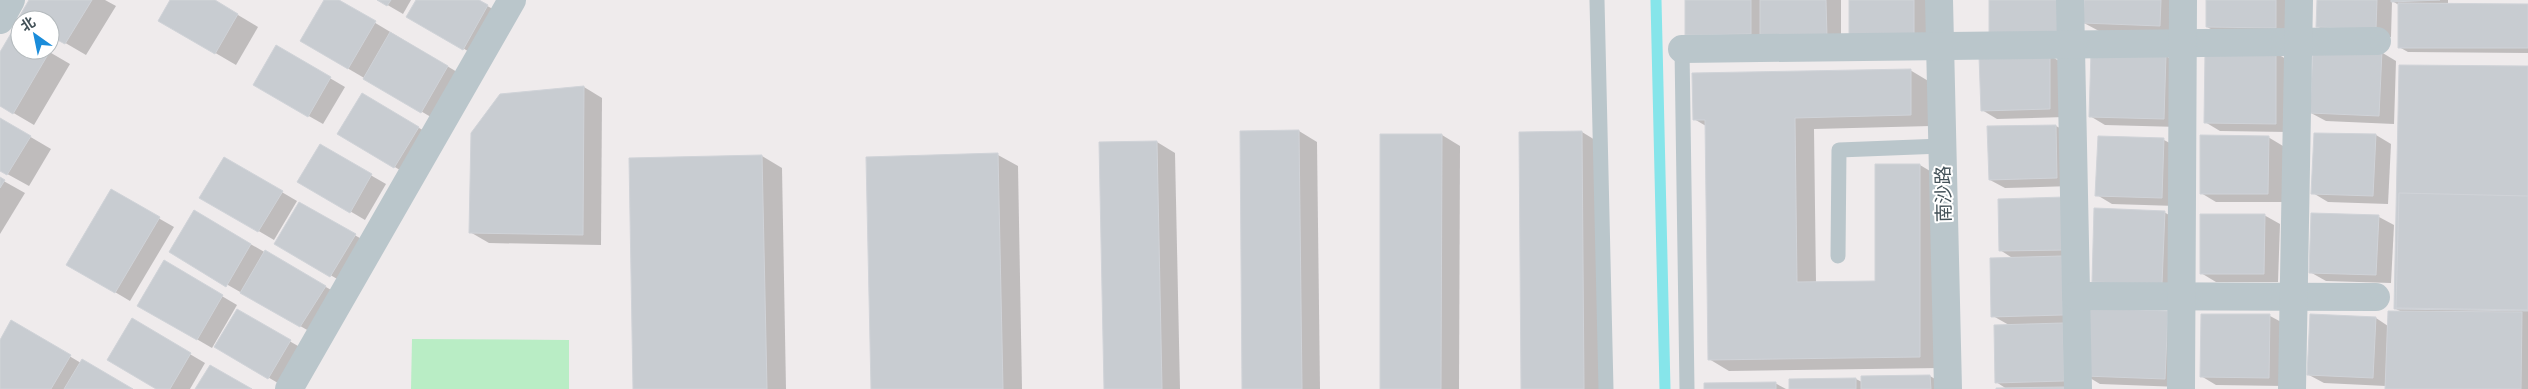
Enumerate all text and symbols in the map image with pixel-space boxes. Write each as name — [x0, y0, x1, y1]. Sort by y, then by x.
north arrow — [10, 10, 60, 60]
text: 北 — [17, 13, 39, 35]
street label: 南沙路 — [1931, 165, 1955, 223]

